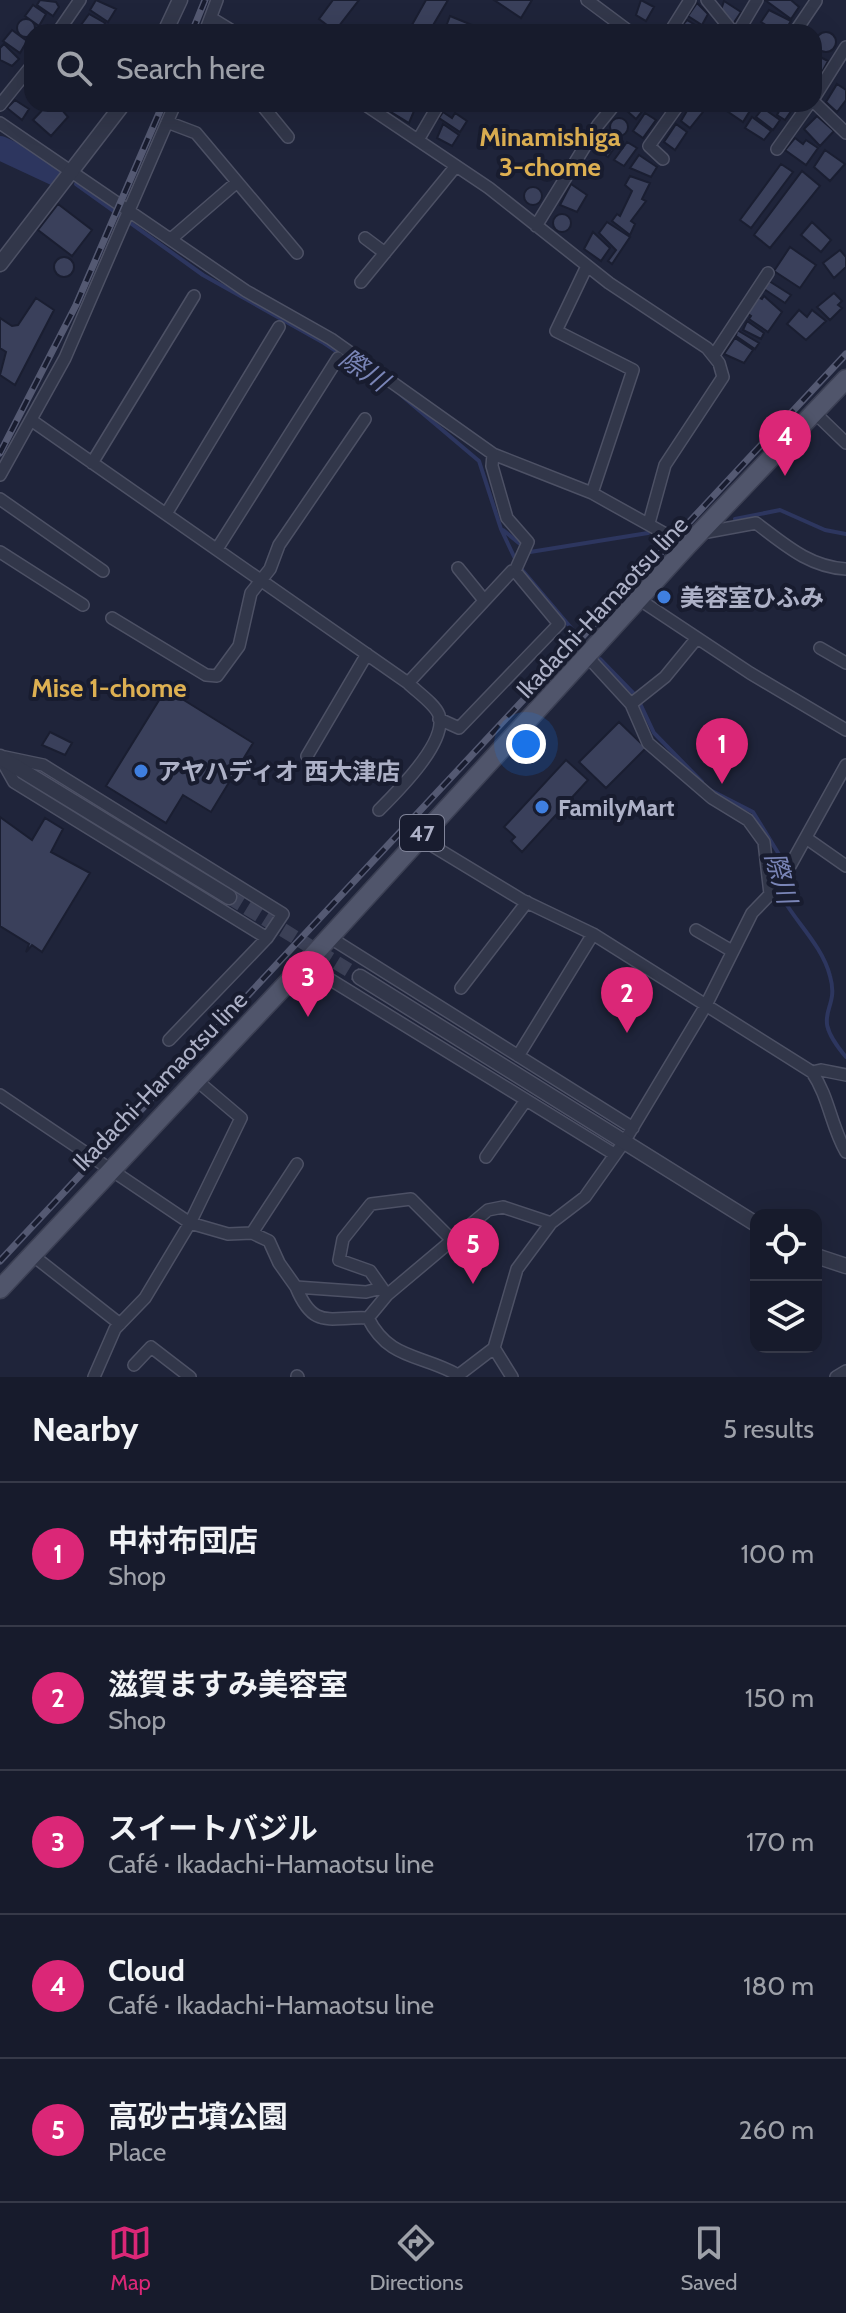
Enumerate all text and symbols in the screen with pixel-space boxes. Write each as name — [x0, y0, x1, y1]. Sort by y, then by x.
search box — [24, 24, 822, 112]
icon: search — [52, 46, 96, 90]
text: Search here — [116, 50, 265, 87]
district label: Minamishiga 3-chome — [479, 121, 621, 183]
water label: 際川 — [333, 342, 397, 399]
pin: 4 — [759, 410, 811, 476]
street label: Ikadachi-Hamaotsu line — [510, 510, 694, 704]
place label: 美容室ひふみ — [680, 583, 824, 612]
marker: 美容室ひふみ — [655, 588, 673, 606]
district label: Mise 1-chome — [31, 672, 187, 704]
pin: 1 — [696, 718, 748, 784]
your location — [506, 724, 546, 764]
place label: アヤハディオ 西大津店 — [157, 757, 400, 786]
marker: アヤハディオ 西大津店 — [132, 762, 150, 780]
place label: FamilyMart — [558, 793, 675, 822]
marker: FamilyMart — [533, 798, 551, 816]
road number: 47 — [400, 815, 444, 851]
water label: 際川 — [758, 849, 804, 910]
pin: 3 — [282, 951, 334, 1017]
pin: 2 — [601, 967, 653, 1033]
street label: Ikadachi-Hamaotsu line — [67, 985, 253, 1177]
map controls — [750, 1209, 822, 1353]
button: locate — [750, 1209, 822, 1281]
pin: 5 — [447, 1218, 499, 1284]
button: layers — [750, 1281, 822, 1353]
text: Nearby — [32, 1408, 139, 1450]
text: 5 results — [723, 1413, 814, 1445]
text: 中村布団店 — [108, 1522, 258, 1559]
text: 1 — [53, 1538, 63, 1570]
text: 100 m — [741, 1538, 814, 1570]
text: Shop — [108, 1560, 166, 1592]
text: 滋賀ますみ美容室 — [108, 1666, 348, 1703]
text: 2 — [51, 1682, 65, 1714]
text: 150 m — [745, 1682, 814, 1714]
text: Shop — [108, 1704, 166, 1736]
text: スイートバジル — [108, 1810, 318, 1847]
text: 3 — [51, 1826, 65, 1858]
text: 170 m — [746, 1826, 814, 1858]
text: Café · Ikadachi-Hamaotsu line — [108, 1848, 434, 1880]
text: Cloud — [108, 1952, 185, 1989]
text: 4 — [50, 1970, 66, 2002]
text: 180 m — [743, 1970, 814, 2002]
text: Café · Ikadachi-Hamaotsu line — [108, 1989, 434, 2021]
text: 高砂古墳公園 — [108, 2098, 288, 2135]
text: 5 — [51, 2114, 65, 2146]
text: 260 m — [739, 2114, 814, 2146]
text: Place — [108, 2136, 166, 2168]
tab: Map — [108, 2221, 152, 2296]
tab: Directions — [369, 2221, 463, 2296]
tab: Saved — [680, 2221, 738, 2296]

